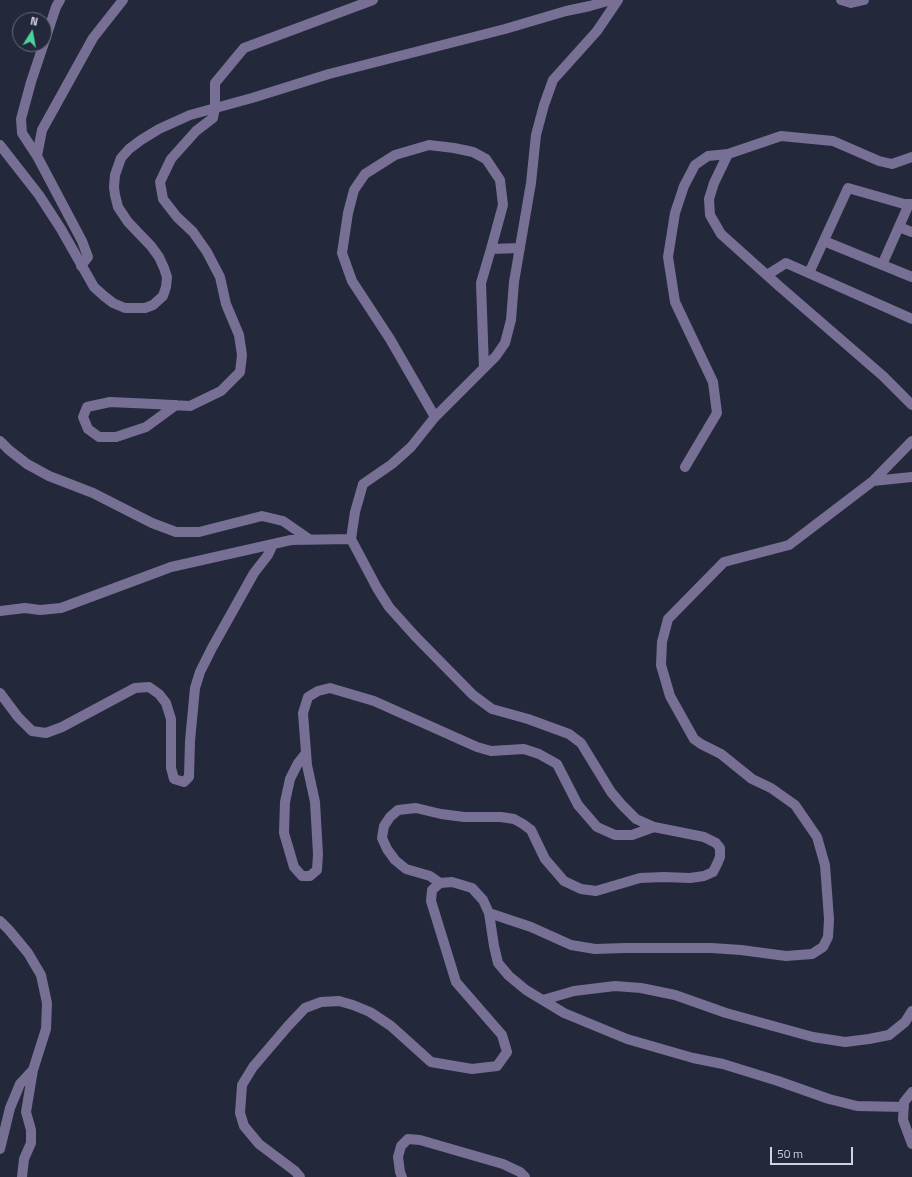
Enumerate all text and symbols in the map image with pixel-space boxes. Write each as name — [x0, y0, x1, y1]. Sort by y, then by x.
north arrow — [12, 12, 52, 52]
text: N — [29, 13, 39, 30]
scale bar — [772, 1139, 855, 1165]
text: 50 m — [777, 1144, 803, 1163]

